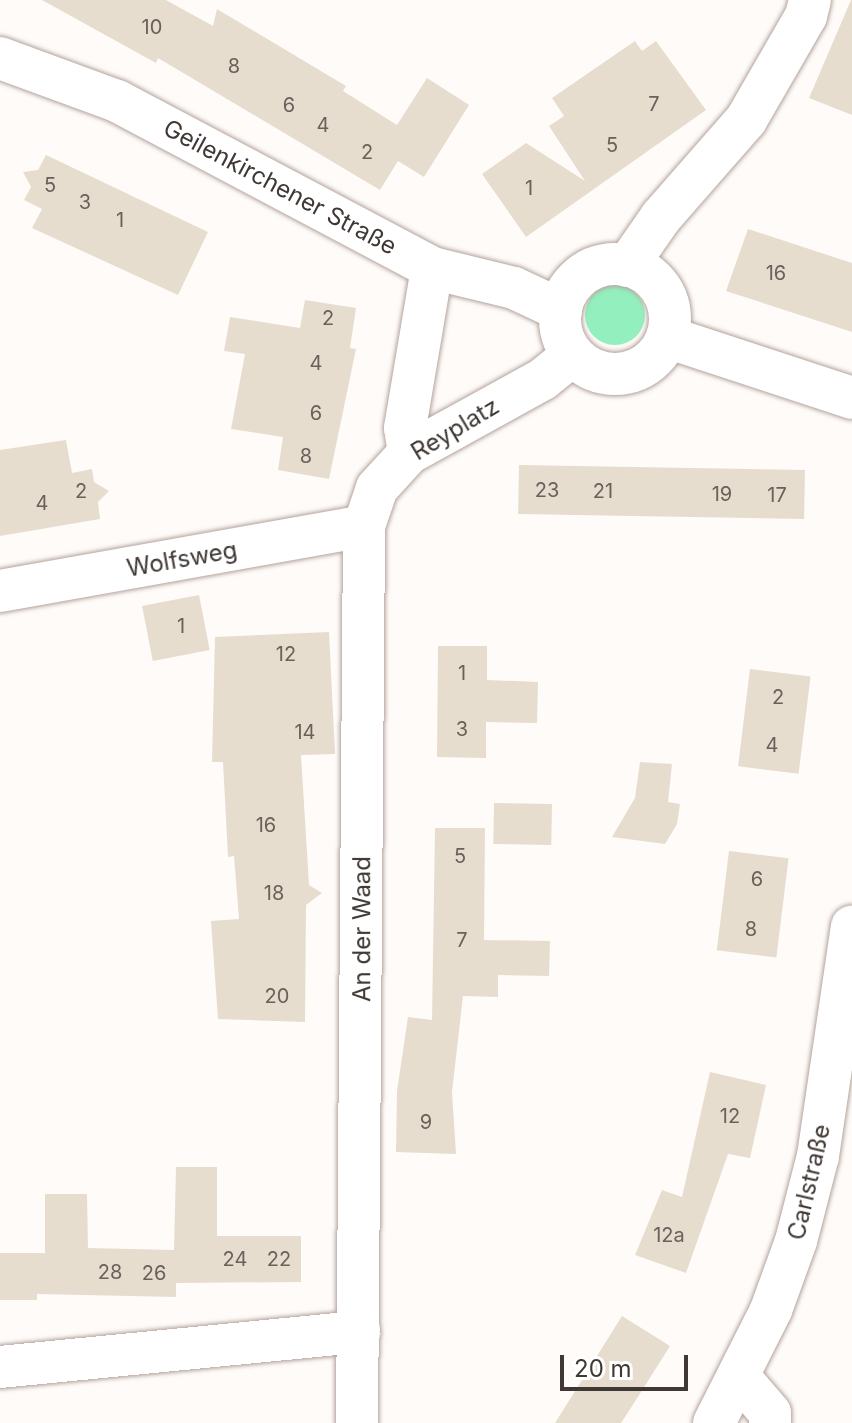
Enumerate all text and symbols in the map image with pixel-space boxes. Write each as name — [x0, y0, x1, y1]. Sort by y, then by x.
house number: 10 — [142, 15, 162, 39]
house number: 8 — [228, 54, 240, 78]
house number: 7 — [648, 92, 660, 116]
house number: 6 — [283, 93, 295, 117]
street label: Geilenkirchener Straße — [159, 113, 401, 261]
house number: 4 — [317, 113, 329, 137]
house number: 5 — [606, 133, 618, 157]
house number: 2 — [361, 140, 373, 164]
house number: 5 — [44, 173, 56, 197]
house number: 1 — [525, 176, 533, 200]
house number: 3 — [79, 190, 91, 214]
house number: 1 — [116, 208, 124, 232]
house number: 16 — [766, 261, 786, 285]
house number: 2 — [322, 306, 334, 330]
house number: 4 — [310, 351, 322, 375]
street label: Reyplatz — [406, 392, 504, 466]
house number: 6 — [310, 401, 322, 425]
house number: 8 — [300, 444, 312, 468]
house number: 23 — [535, 478, 559, 502]
house number: 2 — [75, 479, 87, 503]
house number: 21 — [593, 479, 613, 503]
house number: 19 — [712, 482, 732, 506]
house number: 17 — [767, 483, 787, 507]
house number: 4 — [36, 491, 48, 515]
street label: Wolfsweg — [125, 535, 239, 583]
house number: 1 — [177, 614, 185, 638]
house number: 12 — [276, 642, 296, 666]
house number: 1 — [458, 661, 466, 685]
house number: 2 — [772, 685, 784, 709]
house number: 3 — [456, 717, 468, 741]
house number: 14 — [294, 720, 316, 744]
house number: 4 — [766, 733, 778, 757]
house number: 16 — [256, 813, 276, 837]
house number: 5 — [454, 844, 466, 868]
street label: An der Waad — [348, 856, 376, 1002]
house number: 6 — [751, 867, 763, 891]
house number: 18 — [264, 881, 284, 905]
house number: 8 — [745, 917, 757, 941]
house number: 7 — [456, 928, 468, 952]
house number: 20 — [265, 984, 289, 1008]
house number: 12 — [720, 1104, 740, 1128]
house number: 9 — [420, 1110, 432, 1134]
street label: Carlstraße — [782, 1121, 836, 1243]
house number: 12a — [653, 1223, 685, 1247]
house number: 24 — [223, 1247, 247, 1271]
house number: 22 — [267, 1247, 291, 1271]
house number: 28 — [98, 1260, 122, 1284]
house number: 26 — [142, 1261, 166, 1285]
scale bar — [564, 1339, 692, 1389]
text: 20 m — [574, 1354, 632, 1383]

